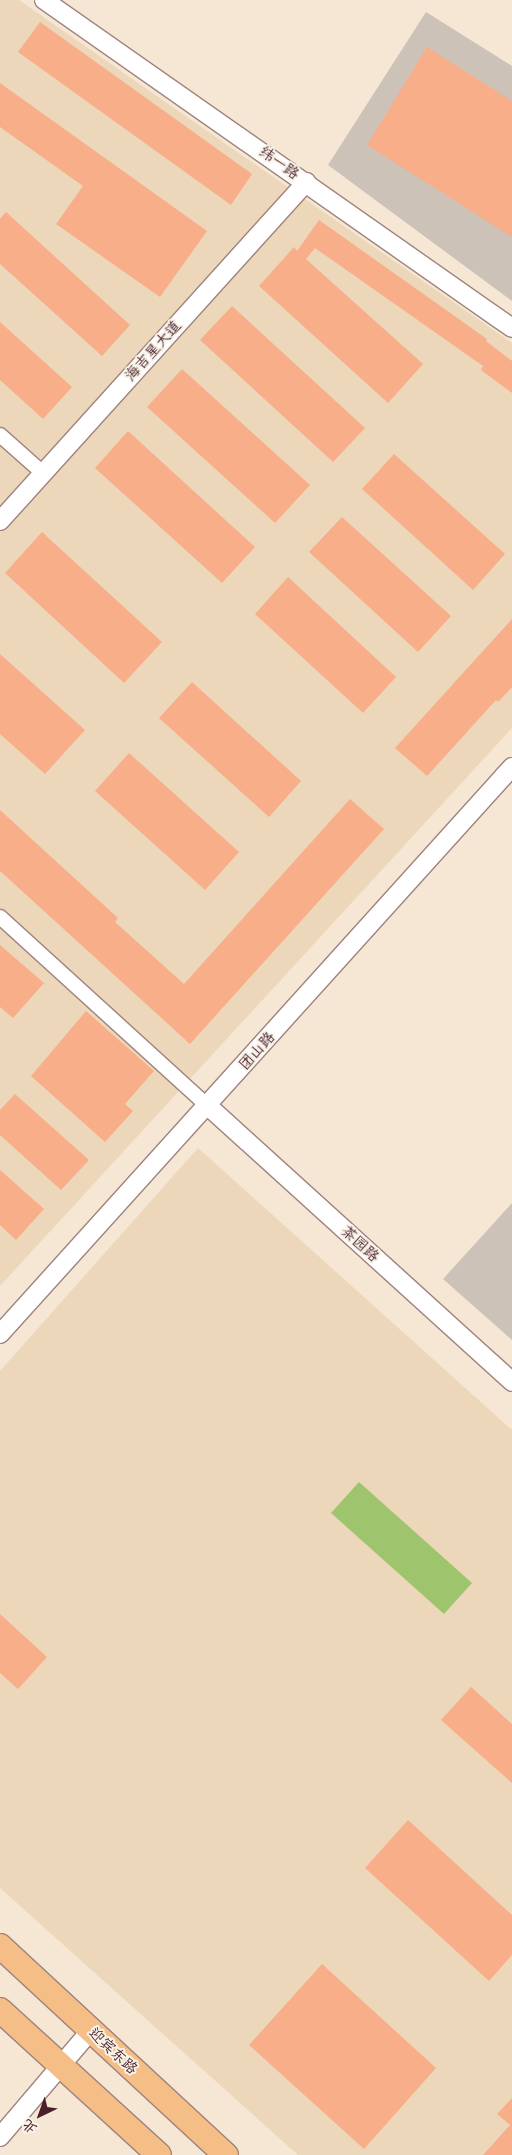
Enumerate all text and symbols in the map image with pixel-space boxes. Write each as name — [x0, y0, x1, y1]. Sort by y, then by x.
street label: 纬一路 — [255, 143, 303, 183]
street label: 海吉星大道 — [121, 317, 185, 385]
street label: 团山路 — [235, 1028, 279, 1074]
street label: 茶园路 — [337, 1222, 383, 1266]
street label: 迎宾东路 — [85, 2024, 141, 2078]
north arrow — [15, 2090, 65, 2140]
text: 北 — [19, 2116, 41, 2138]

